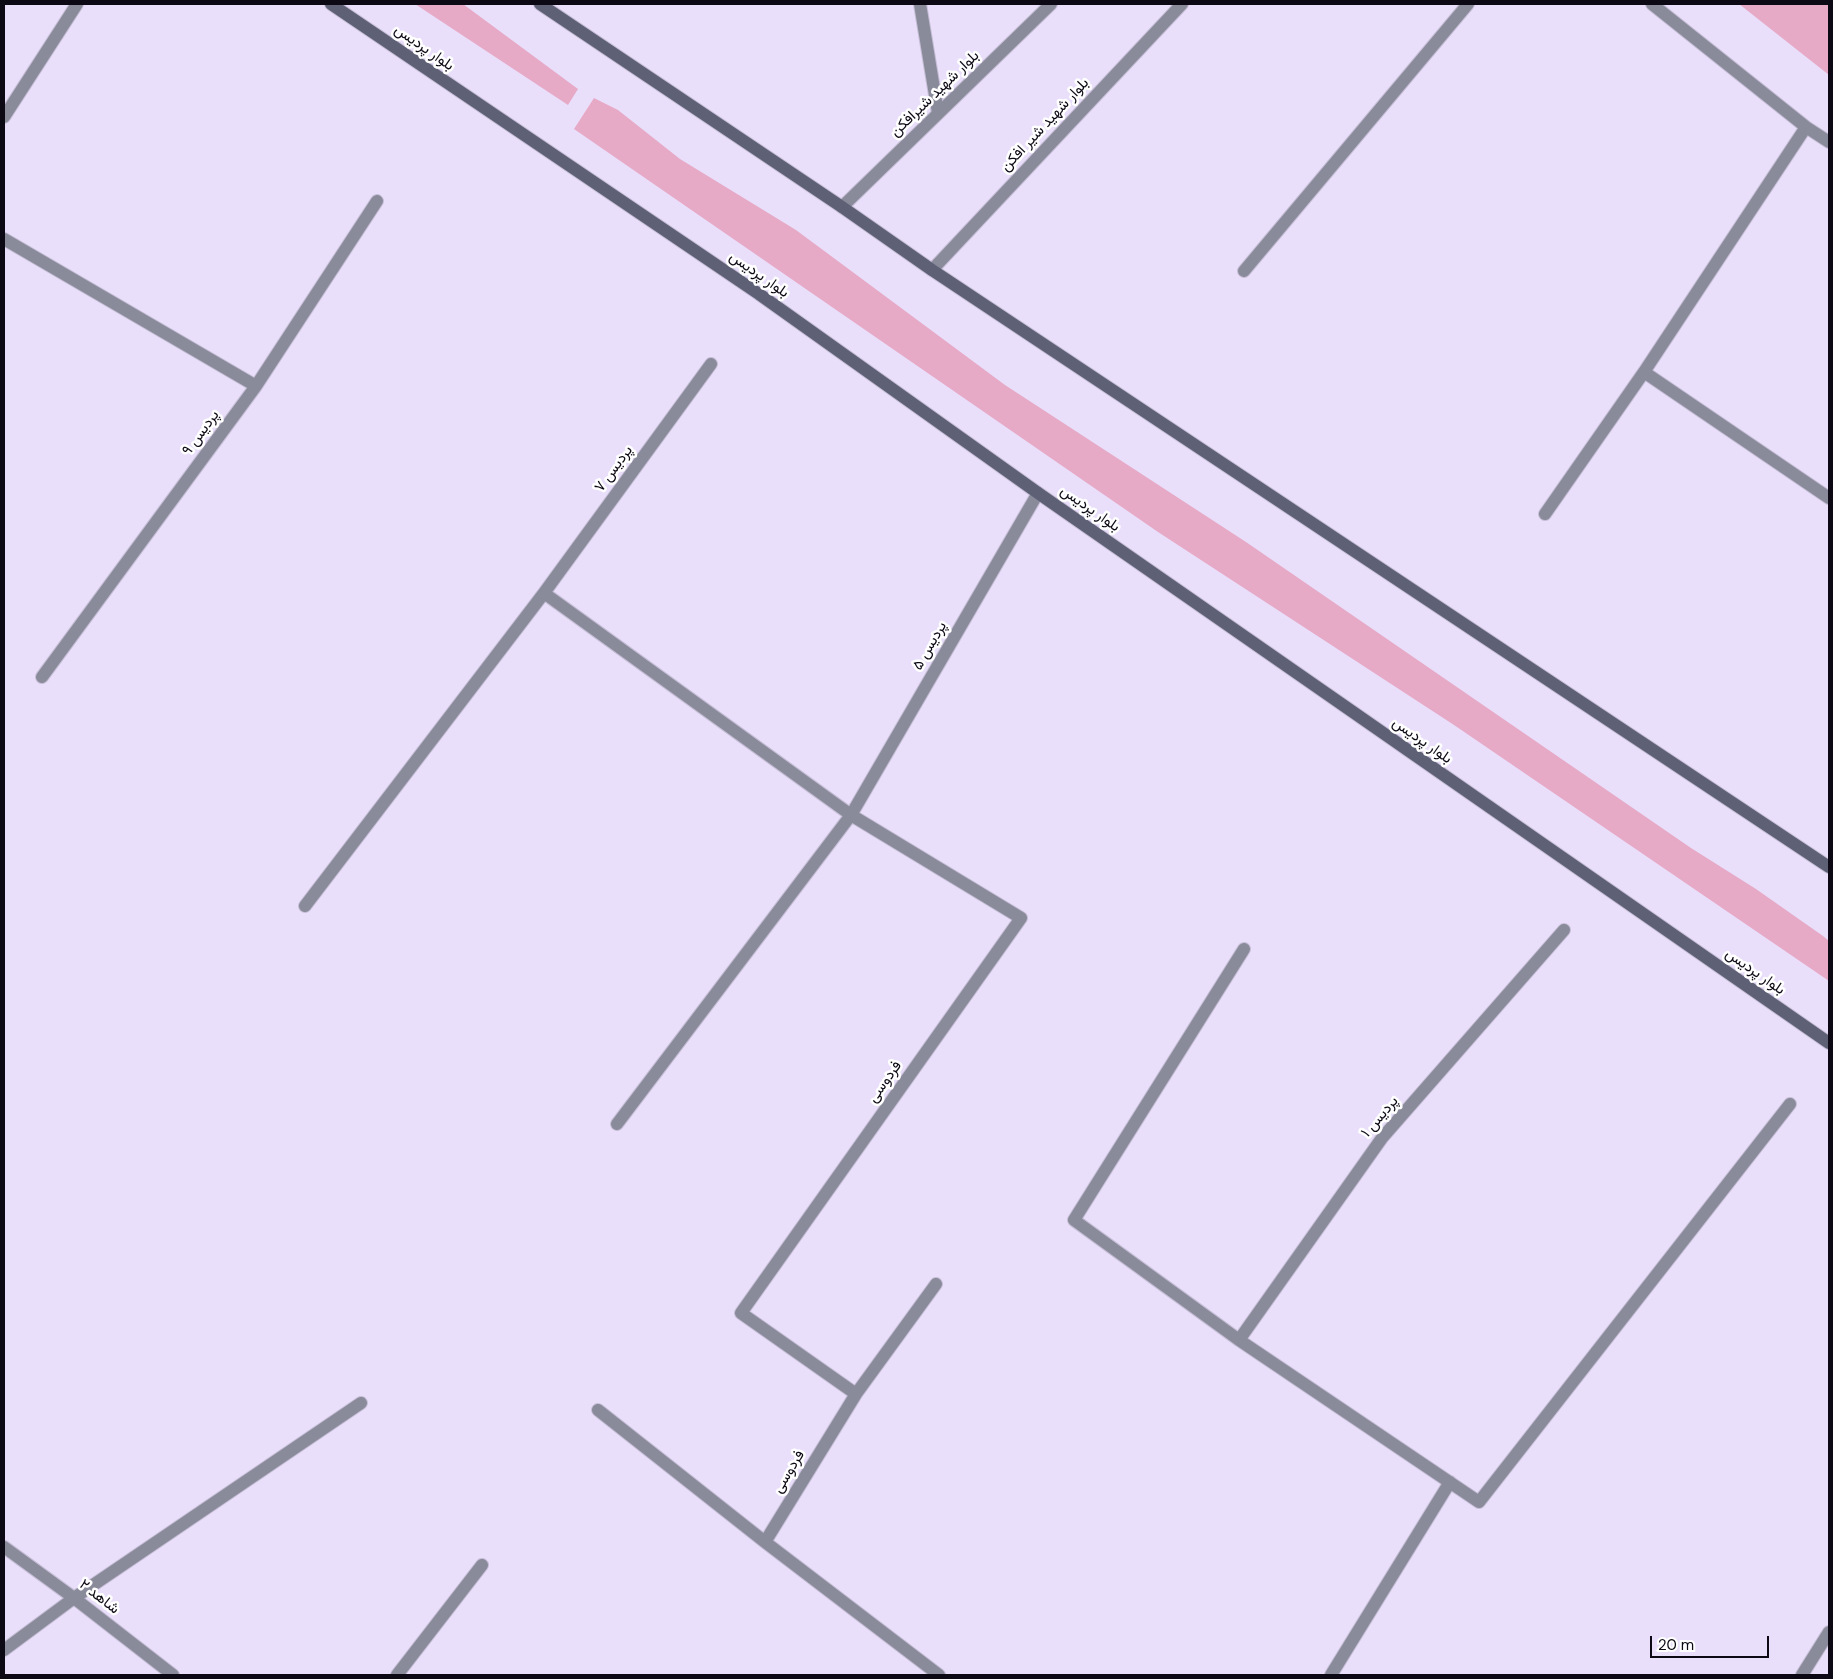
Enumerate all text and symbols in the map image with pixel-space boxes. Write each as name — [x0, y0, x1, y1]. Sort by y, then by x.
street label: بلوار پردیس — [391, 21, 457, 75]
street label: بلوار شهید شیرافکن — [887, 47, 983, 141]
street label: بلوار شهید شیر افکن — [997, 74, 1093, 176]
street label: بلوار پردیس — [726, 248, 792, 302]
street label: پردیس ۹ — [179, 407, 223, 459]
street label: پردیس ۷ — [591, 442, 637, 496]
street label: بلوار پردیس — [1057, 482, 1123, 536]
street label: پردیس ۵ — [909, 619, 951, 673]
street label: بلوار پردیس — [1389, 714, 1455, 768]
street label: بلوار پردیس — [1722, 945, 1788, 999]
street label: فردوسی — [864, 1058, 906, 1106]
street label: پردیس ۱ — [1358, 1093, 1402, 1141]
street label: فردوسی — [769, 1447, 809, 1497]
street label: شاهد ۲ — [75, 1576, 123, 1618]
scale bar — [1653, 1626, 1772, 1658]
text: 20 m — [1658, 1635, 1694, 1655]

